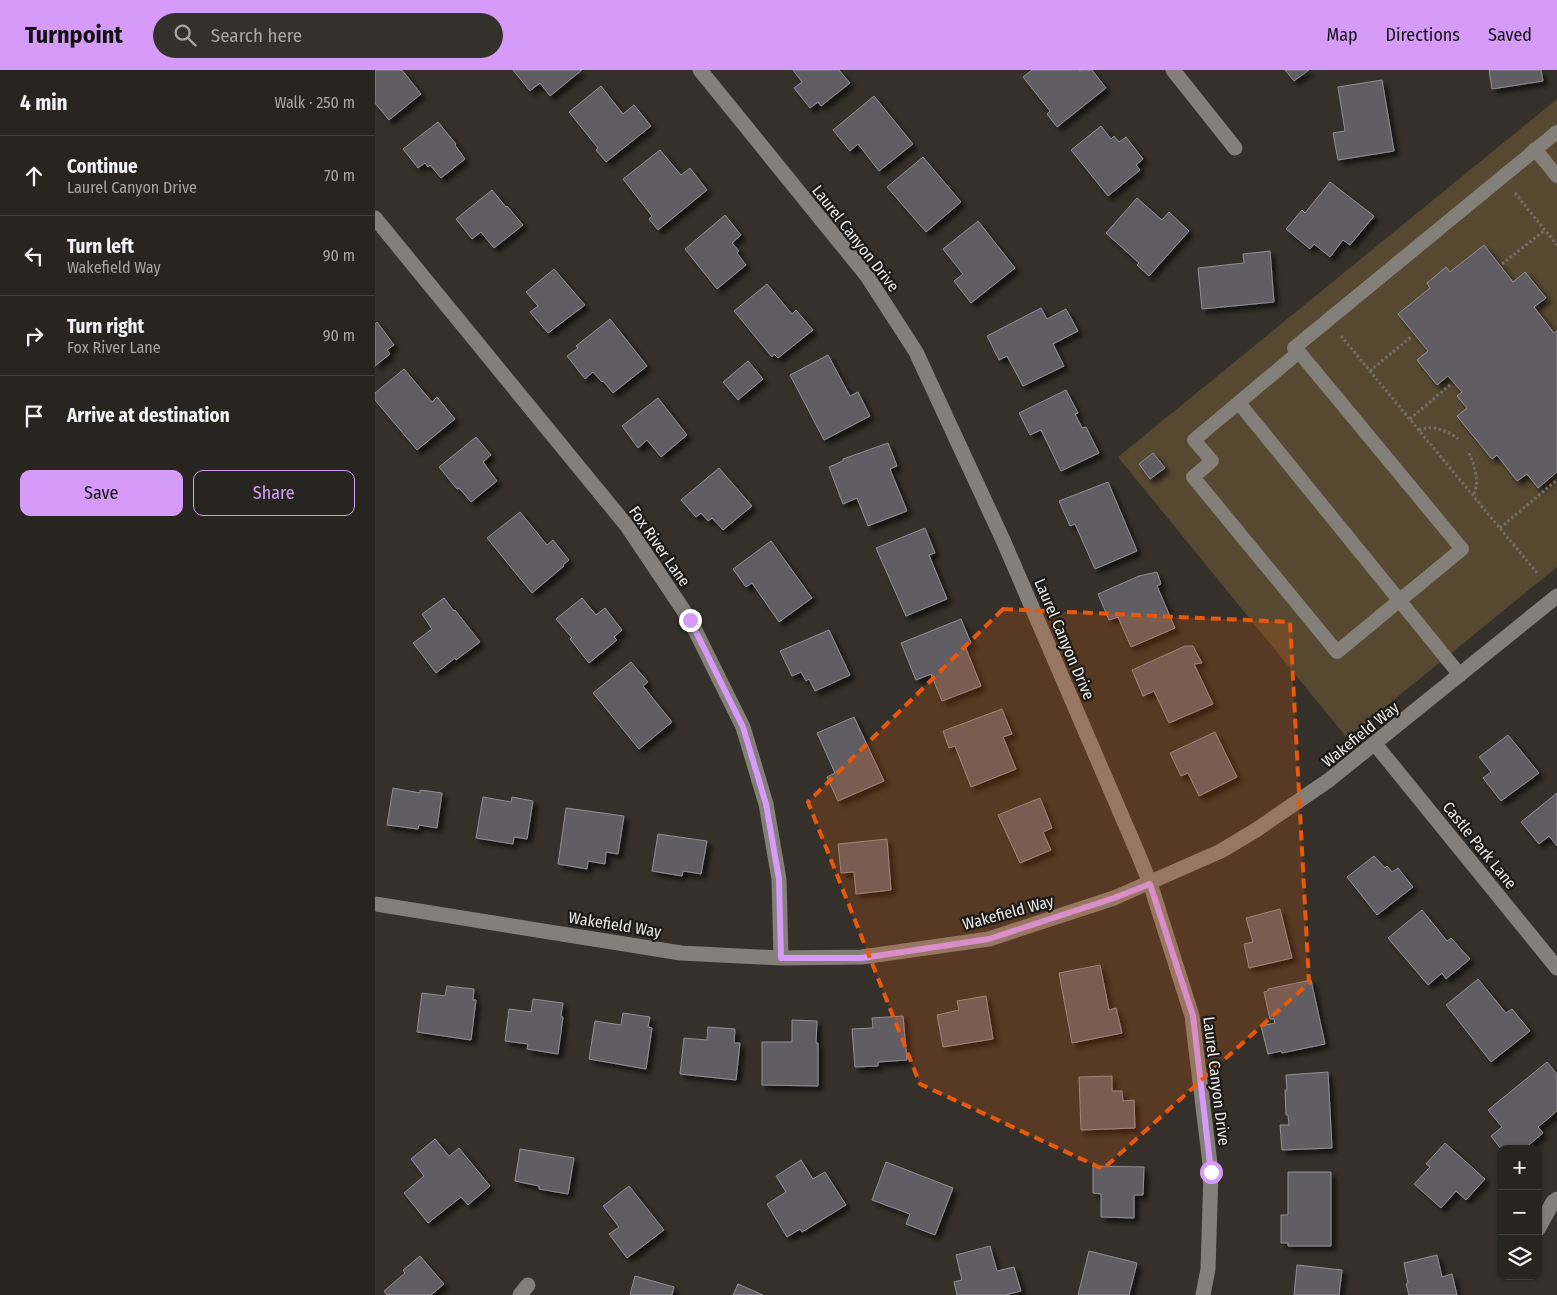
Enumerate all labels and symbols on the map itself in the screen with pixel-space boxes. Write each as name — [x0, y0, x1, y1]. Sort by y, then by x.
street label: Laurel Canyon Drive — [808, 181, 903, 295]
street label: Fox River Lane — [625, 502, 694, 590]
street label: Laurel Canyon Drive — [1030, 576, 1099, 703]
route end — [679, 609, 702, 632]
street label: Wakefield Way — [1318, 697, 1403, 771]
street label: Castle Park Lane — [1439, 798, 1521, 893]
street label: Wakefield Way — [960, 891, 1057, 934]
street label: Wakefield Way — [567, 908, 663, 941]
street label: Laurel Canyon Drive — [1199, 1015, 1234, 1147]
route start — [1200, 1161, 1223, 1184]

